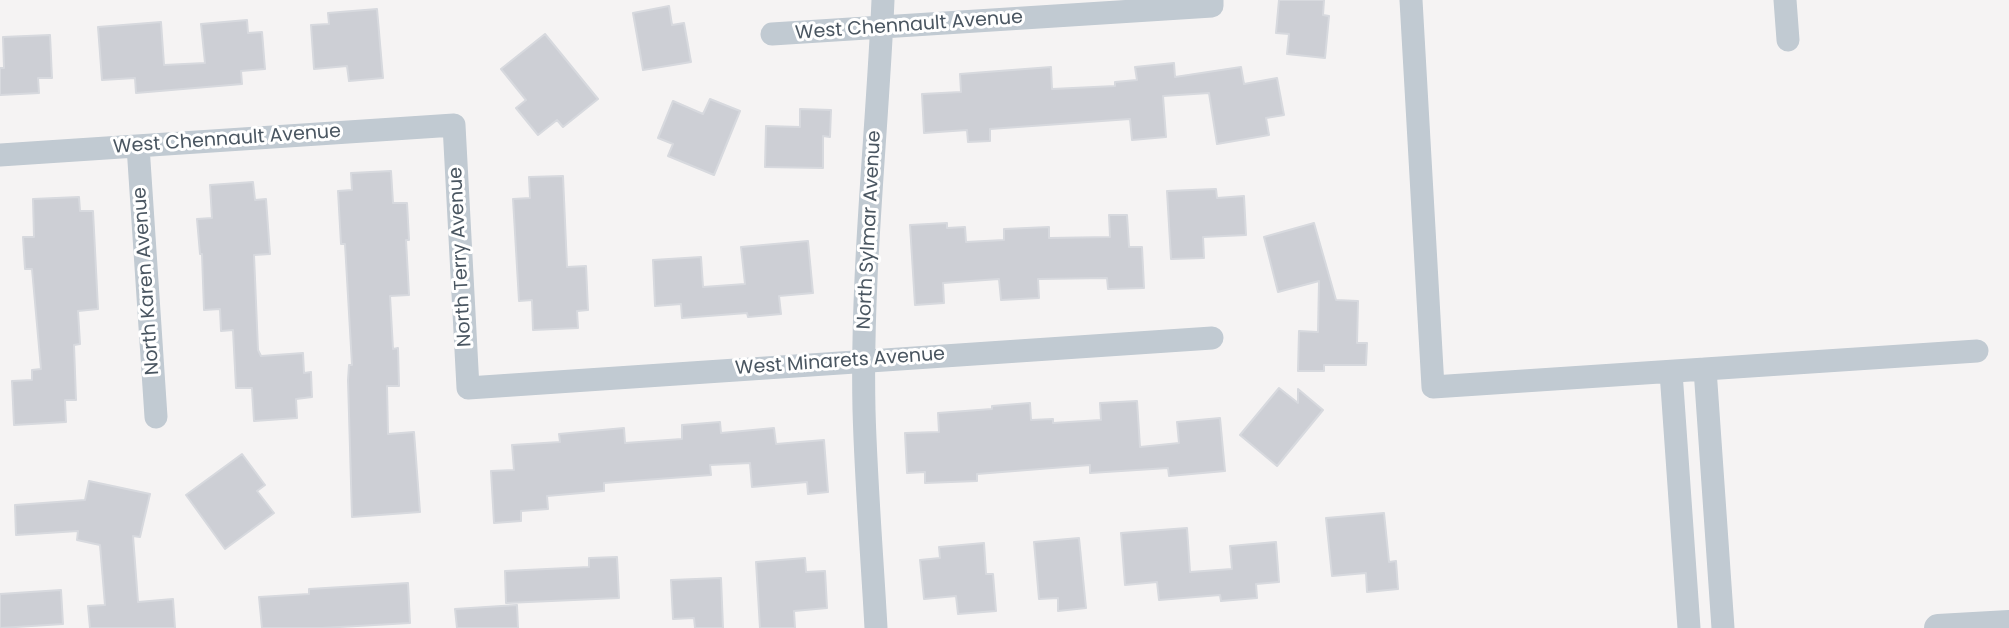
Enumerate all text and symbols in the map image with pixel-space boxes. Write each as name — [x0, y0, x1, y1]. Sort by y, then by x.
street label: West Chennault Avenue — [794, 7, 1024, 45]
street label: West Chennault Avenue — [112, 121, 342, 159]
street label: North Sylmar Avenue — [853, 130, 887, 330]
street label: North Terry Avenue — [445, 166, 477, 348]
street label: North Karen Avenue — [129, 186, 165, 376]
street label: West Minarets Avenue — [734, 343, 946, 381]

